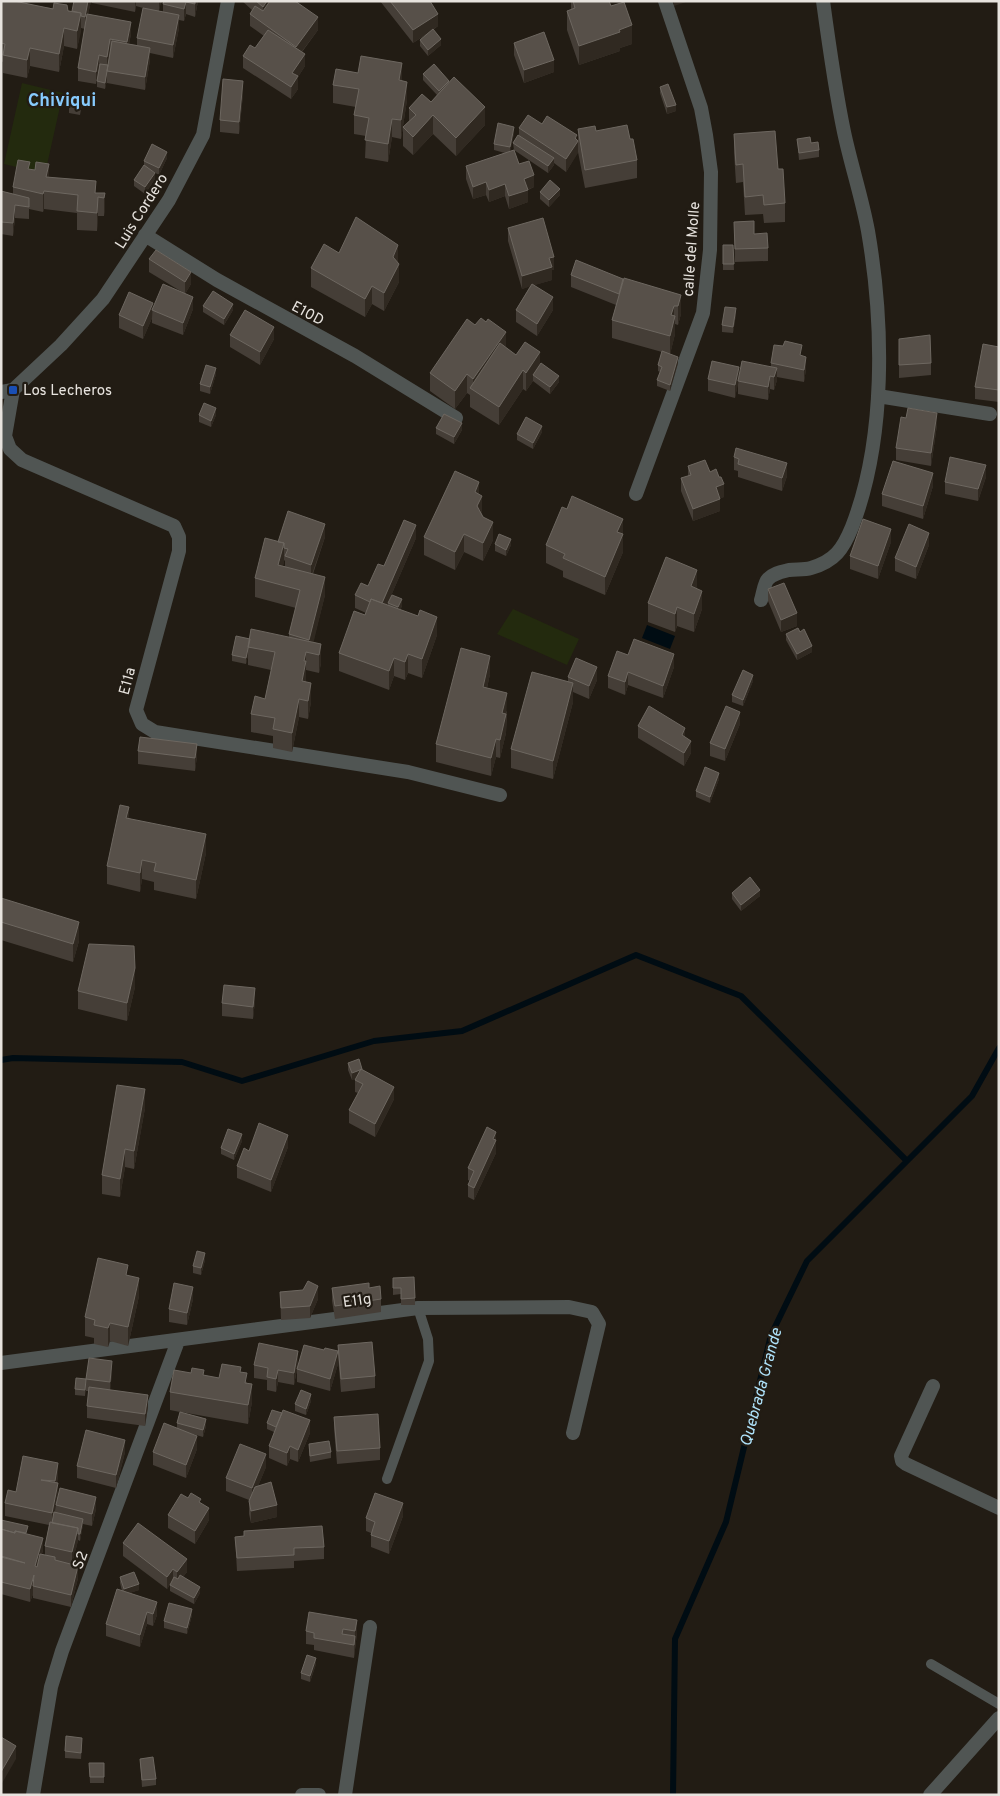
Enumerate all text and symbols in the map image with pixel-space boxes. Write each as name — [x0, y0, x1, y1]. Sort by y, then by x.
district label: Chiviqui — [28, 90, 96, 113]
street label: Luis Cordero — [112, 171, 173, 253]
street label: calle del Molle — [680, 201, 705, 297]
street label: E10D — [288, 298, 327, 331]
place label: Los Lecheros — [23, 382, 112, 401]
marker: Los Lecheros — [7, 384, 19, 396]
street label: E11a — [116, 666, 141, 697]
street label: E11g — [342, 1290, 373, 1313]
water label: Quebrada Grande — [737, 1326, 788, 1449]
street label: S2 — [69, 1549, 93, 1572]

